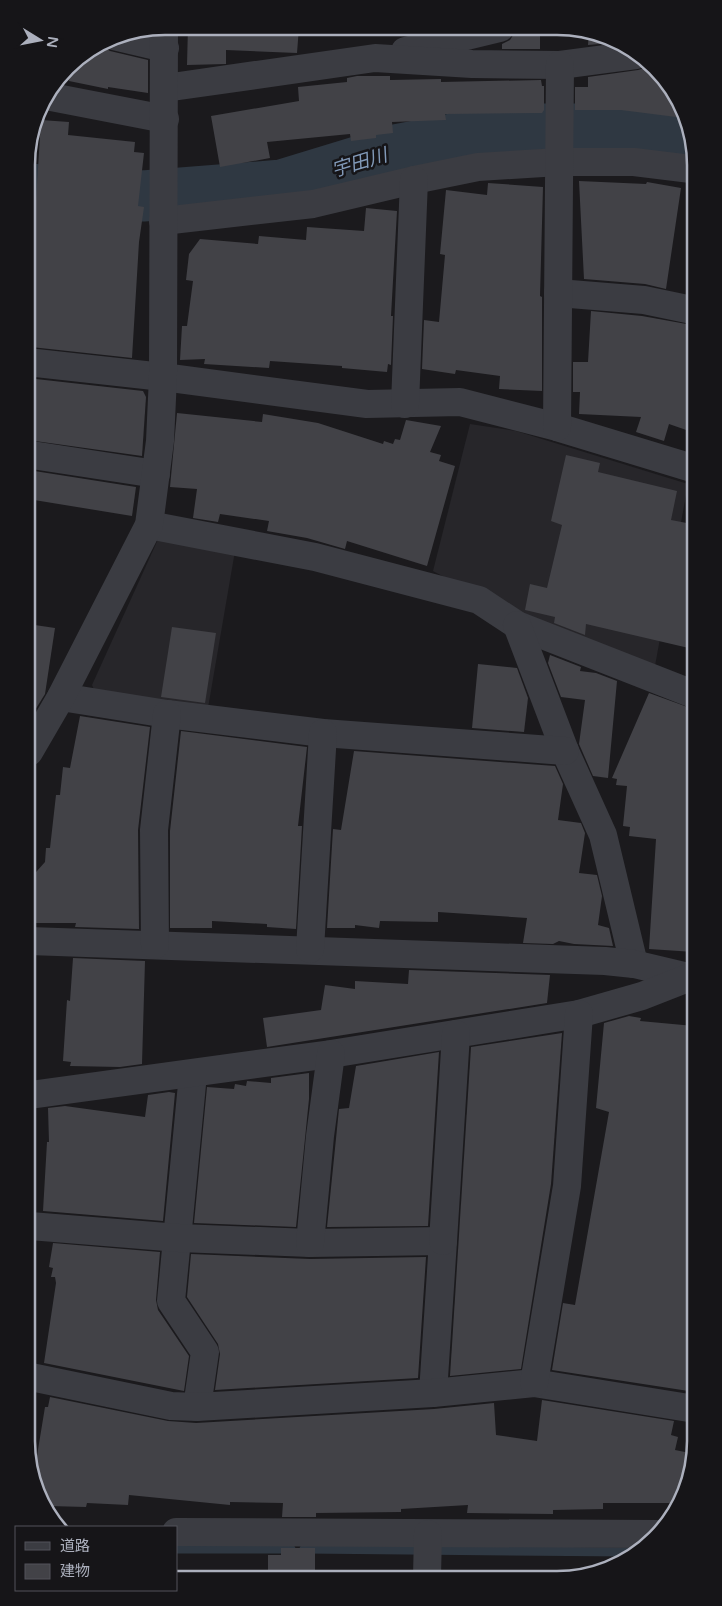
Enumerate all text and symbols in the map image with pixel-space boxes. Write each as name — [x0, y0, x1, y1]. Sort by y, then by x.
north arrow — [15, 15, 65, 65]
text: N — [43, 35, 62, 49]
water label: 宇田川 — [329, 144, 392, 182]
legend — [15, 1526, 178, 1591]
text: 道路 — [60, 1537, 90, 1555]
text: 建物 — [60, 1562, 90, 1580]

